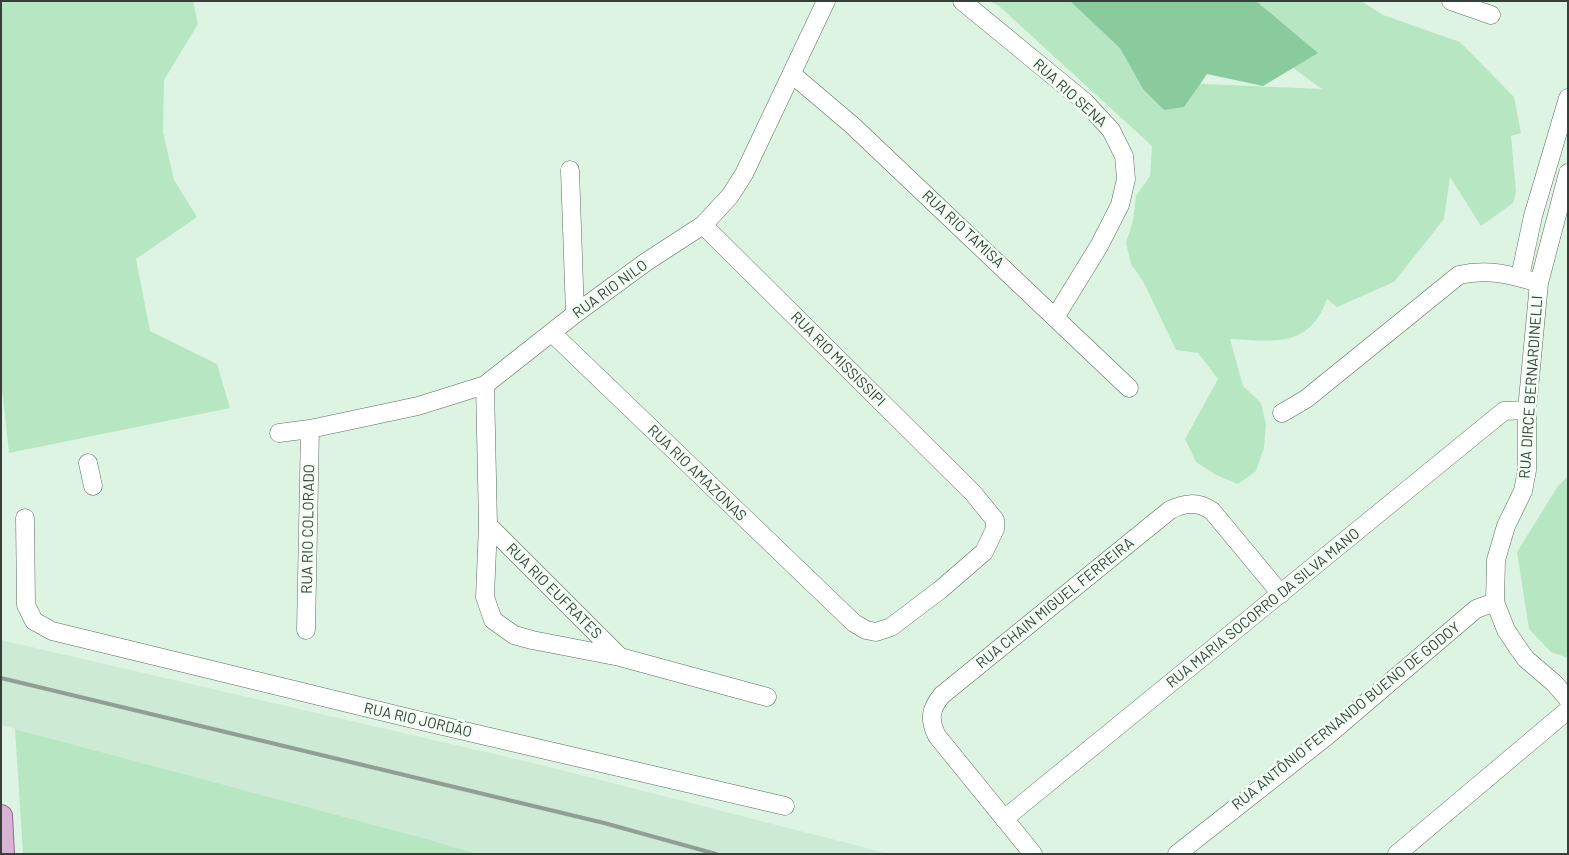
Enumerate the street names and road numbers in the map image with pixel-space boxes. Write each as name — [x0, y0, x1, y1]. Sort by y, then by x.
street label: RUA RIO SENA — [1029, 55, 1111, 131]
street label: RUA RIO TAMISA — [918, 186, 1008, 272]
street label: RUA RIO NILO — [569, 256, 651, 322]
street label: RUA DIRCE BERNARDINELLI — [1516, 295, 1546, 479]
street label: RUA RIO MISSISSIPI — [787, 308, 889, 410]
street label: RUA RIO AMAZONAS — [644, 421, 750, 525]
street label: RUA RIO COLORADO — [298, 464, 318, 594]
street label: RUA MARIA SOCORRO DA SILVA MANO — [1163, 524, 1363, 692]
street label: RUA CHAIN MIGUEL FERREIRA — [972, 534, 1138, 672]
street label: RUA RIO EUFRATES — [502, 539, 606, 643]
street label: RUA ANTÔNIO FERNANDO BUENO DE GODOY — [1228, 618, 1464, 814]
street label: RUA RIO JORDÃO — [362, 699, 474, 741]

